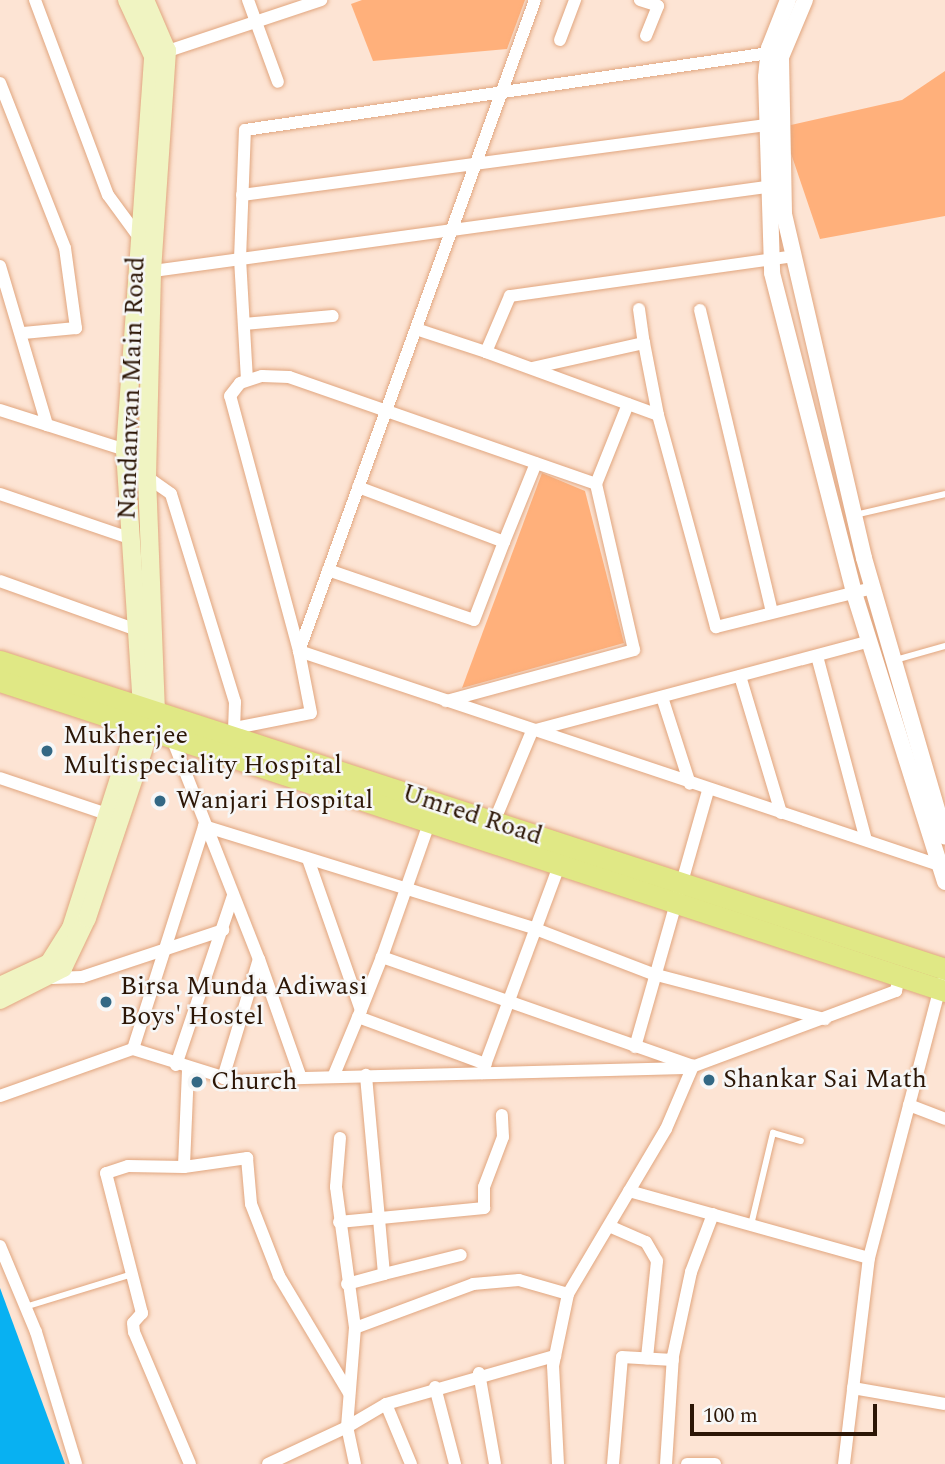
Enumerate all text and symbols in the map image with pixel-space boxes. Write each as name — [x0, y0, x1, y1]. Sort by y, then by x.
street label: Nandanvan Main Road — [112, 256, 152, 520]
place label: Mukherjee Multispeciality Hospital — [63, 720, 342, 782]
marker: Mukherjee Multispeciality Hospital — [37, 741, 57, 761]
street label: Umred Road — [398, 778, 546, 852]
place label: Wanjari Hospital — [176, 785, 373, 817]
marker: Wanjari Hospital — [150, 791, 170, 811]
place label: Birsa Munda Adiwasi Boys' Hostel — [120, 971, 368, 1032]
marker: Birsa Munda Adiwasi Boys' Hostel — [98, 994, 114, 1010]
place label: Shankar Sai Math — [723, 1064, 927, 1096]
place label: Church — [211, 1066, 298, 1098]
marker: Shankar Sai Math — [701, 1072, 717, 1088]
marker: Church — [189, 1074, 205, 1090]
scale bar — [693, 1390, 880, 1434]
text: 100 m — [703, 1400, 758, 1432]

